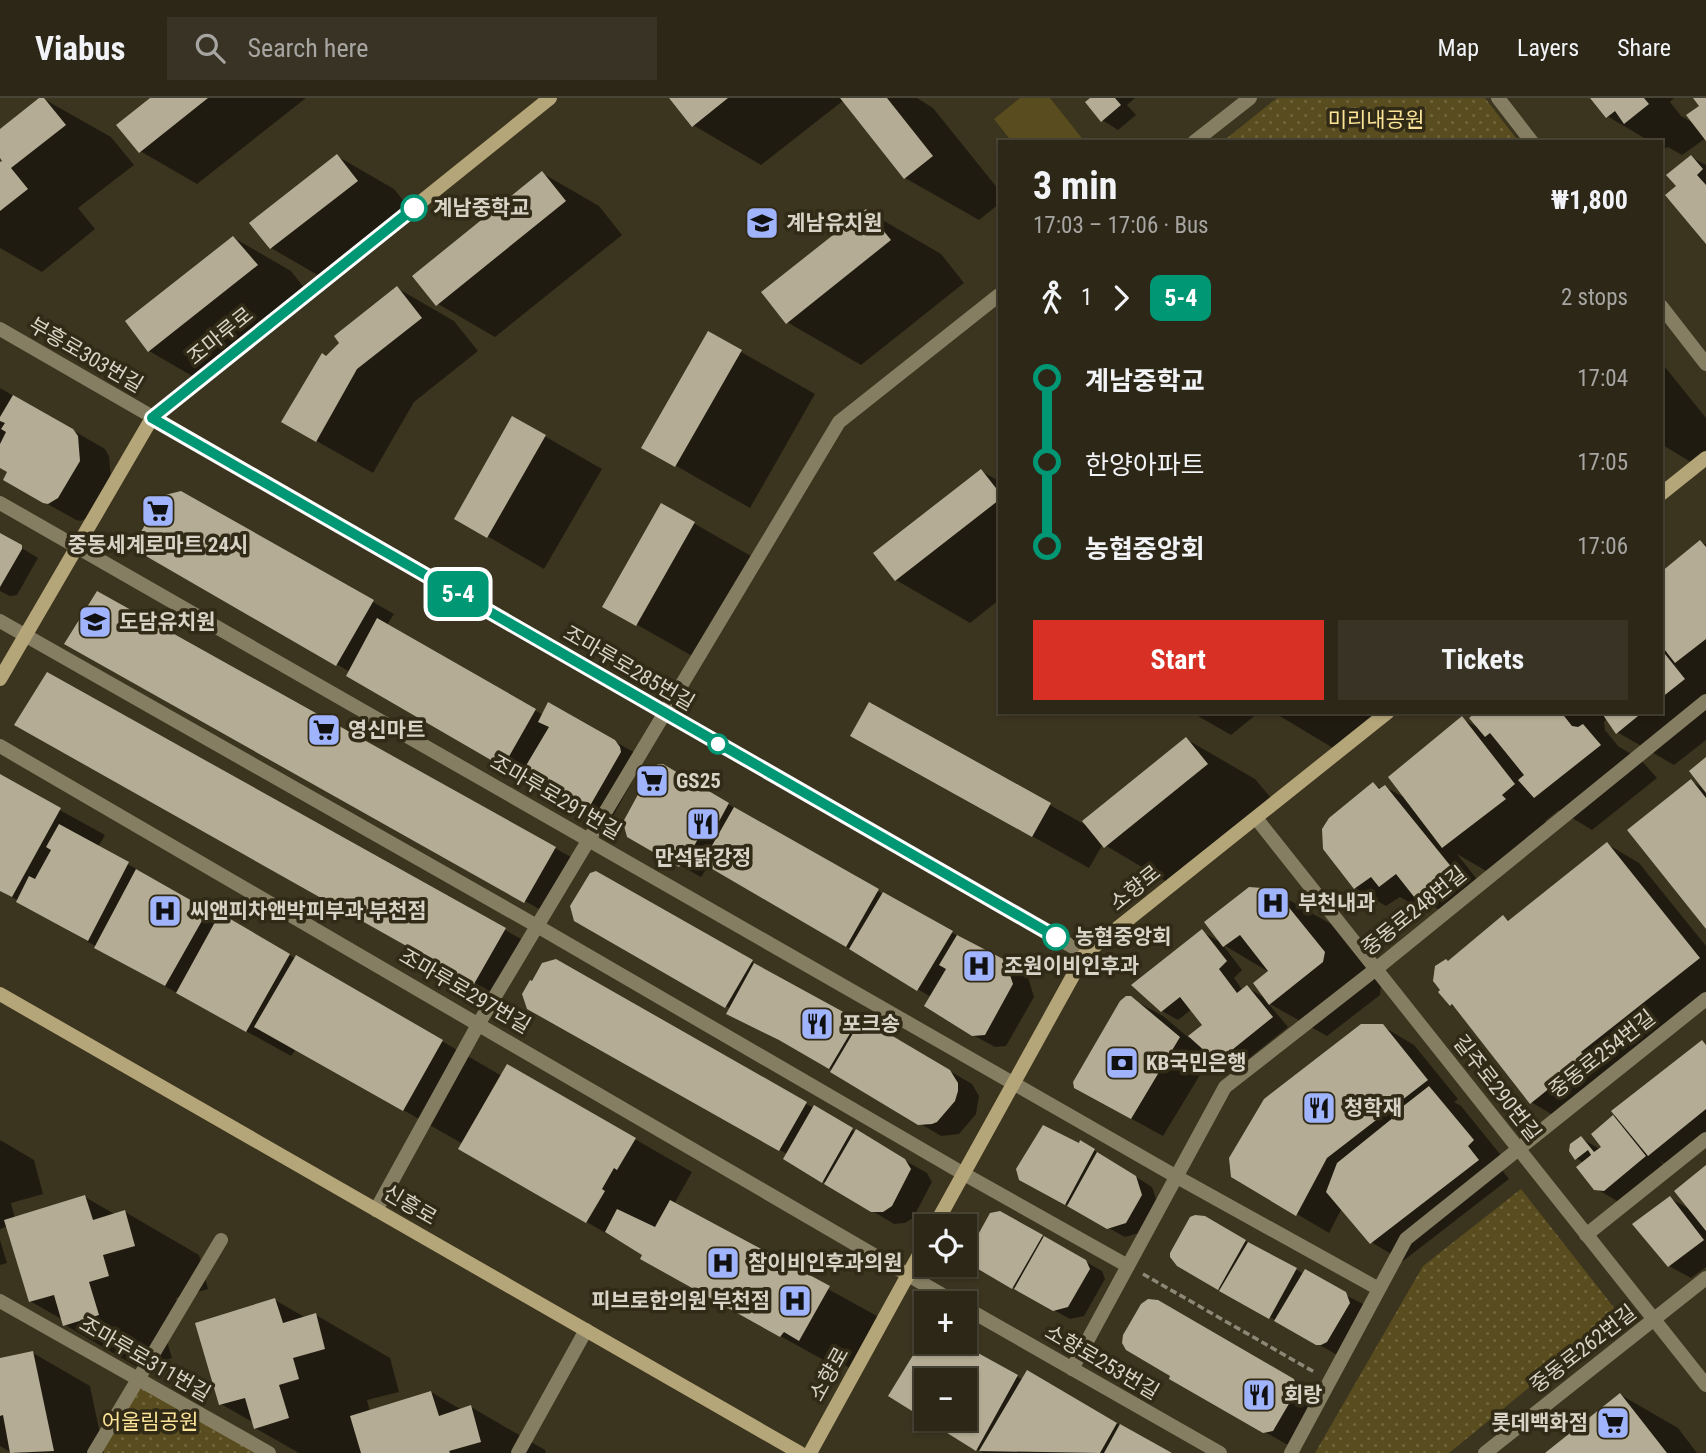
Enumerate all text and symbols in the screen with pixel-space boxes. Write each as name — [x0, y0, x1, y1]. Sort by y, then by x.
search box — [167, 17, 657, 80]
text: Viabus — [35, 29, 125, 68]
icon: search — [191, 29, 229, 67]
text: Search here — [247, 33, 368, 63]
text: Map — [1438, 34, 1479, 62]
text: Layers — [1517, 34, 1579, 62]
text: Share — [1617, 34, 1671, 62]
park label: 미리내공원 — [1328, 108, 1424, 132]
text: 3 min — [1033, 164, 1117, 208]
text: ₩1,800 — [1551, 185, 1628, 215]
marker: 계남중학교 — [401, 195, 427, 221]
place label: 계남중학교 — [433, 196, 530, 220]
school or university icon: 계남유치원 — [743, 204, 781, 242]
place label: 계남유치원 — [786, 211, 883, 235]
text: 17:03 – 17:06 · Bus — [1033, 212, 1209, 239]
icon: walk — [1033, 279, 1071, 317]
icon: forward — [1102, 279, 1140, 317]
text: 1 — [1081, 284, 1092, 311]
text: 5-4 — [1164, 284, 1197, 312]
text: 2 stops — [1561, 284, 1628, 311]
street label: 조마루로 — [182, 302, 258, 370]
street label: 부흥로303번길 — [25, 313, 147, 397]
text: 17:04 — [1577, 365, 1628, 392]
text: 계남중학교 — [1085, 366, 1205, 396]
text: 17:05 — [1577, 449, 1628, 476]
text: 한양아파트 — [1085, 450, 1205, 480]
supermarket icon: 중동세계로마트 24시 — [139, 492, 177, 530]
place label: 중동세계로마트 24시 — [68, 533, 248, 557]
text: 17:06 — [1577, 533, 1628, 560]
text: 농협중앙회 — [1085, 534, 1205, 564]
line badge: 5-4 — [418, 571, 498, 617]
text: 5-4 — [442, 580, 474, 608]
school or university icon: 도담유치원 — [76, 603, 114, 641]
place label: 도담유치원 — [119, 610, 216, 634]
button: Start — [1033, 620, 1324, 700]
button: Tickets — [1338, 620, 1628, 700]
street label: 조마루로285번길 — [559, 621, 699, 715]
supermarket icon: 영신마트 — [305, 711, 343, 749]
place label: 영신마트 — [348, 718, 425, 742]
unlabelled marker — [708, 734, 728, 754]
street label: 조마루로291번길 — [486, 750, 626, 844]
supermarket icon: GS25 — [633, 762, 671, 800]
place label: GS25 — [676, 769, 721, 793]
restaurant icon: 만석닭강정 — [684, 805, 722, 843]
place label: 만석닭강정 — [655, 846, 751, 870]
street label: 소향로 — [1105, 860, 1165, 916]
street label: 중동로248번길 — [1357, 861, 1471, 961]
hospital icon: 부천내과 — [1254, 884, 1292, 922]
place label: 부천내과 — [1298, 891, 1375, 915]
hospital icon: 씨앤피차앤박피부과 부천점 — [146, 892, 184, 930]
place label: 씨앤피차앤박피부과 부천점 — [190, 899, 427, 923]
marker: 농협중앙회 — [1043, 924, 1069, 950]
place label: 농협중앙회 — [1075, 925, 1172, 949]
street label: 조마루로297번길 — [395, 944, 535, 1038]
hospital icon: 조원이비인후과 — [960, 947, 998, 985]
place label: 조원이비인후과 — [1004, 954, 1139, 978]
restaurant icon: 포크송 — [798, 1005, 836, 1043]
street label: 중동로254번길 — [1544, 1005, 1660, 1103]
place label: 포크송 — [842, 1012, 900, 1036]
street label: 길주로290번길 — [1448, 1030, 1546, 1146]
bank icon: KB국민은행 — [1103, 1044, 1141, 1082]
place label: KB국민은행 — [1146, 1051, 1247, 1075]
restaurant icon: 청학재 — [1300, 1089, 1338, 1127]
place label: 청학재 — [1344, 1096, 1402, 1120]
street label: 신흥로 — [379, 1180, 441, 1230]
map controls — [914, 1214, 977, 1431]
button: locate — [914, 1214, 977, 1277]
hospital icon: 참이비인후과의원 — [704, 1244, 742, 1282]
place label: 참이비인후과의원 — [748, 1251, 903, 1275]
hospital icon: 피브로한의원 부천점 — [776, 1282, 814, 1320]
place label: 피브로한의원 부천점 — [591, 1289, 770, 1313]
button: + — [914, 1291, 977, 1354]
street label: 중동로262번길 — [1525, 1300, 1641, 1398]
street label: 조마루로311번길 — [75, 1312, 215, 1406]
street label: 소향로253번길 — [1041, 1320, 1163, 1404]
street label: 소향로 — [804, 1343, 854, 1405]
button: − — [914, 1368, 977, 1431]
restaurant icon: 회랑 — [1240, 1376, 1278, 1414]
place label: 회랑 — [1284, 1383, 1323, 1407]
supermarket icon: 롯데백화점 — [1594, 1404, 1632, 1442]
park label: 어울림공원 — [102, 1410, 198, 1434]
place label: 롯데백화점 — [1491, 1411, 1588, 1435]

